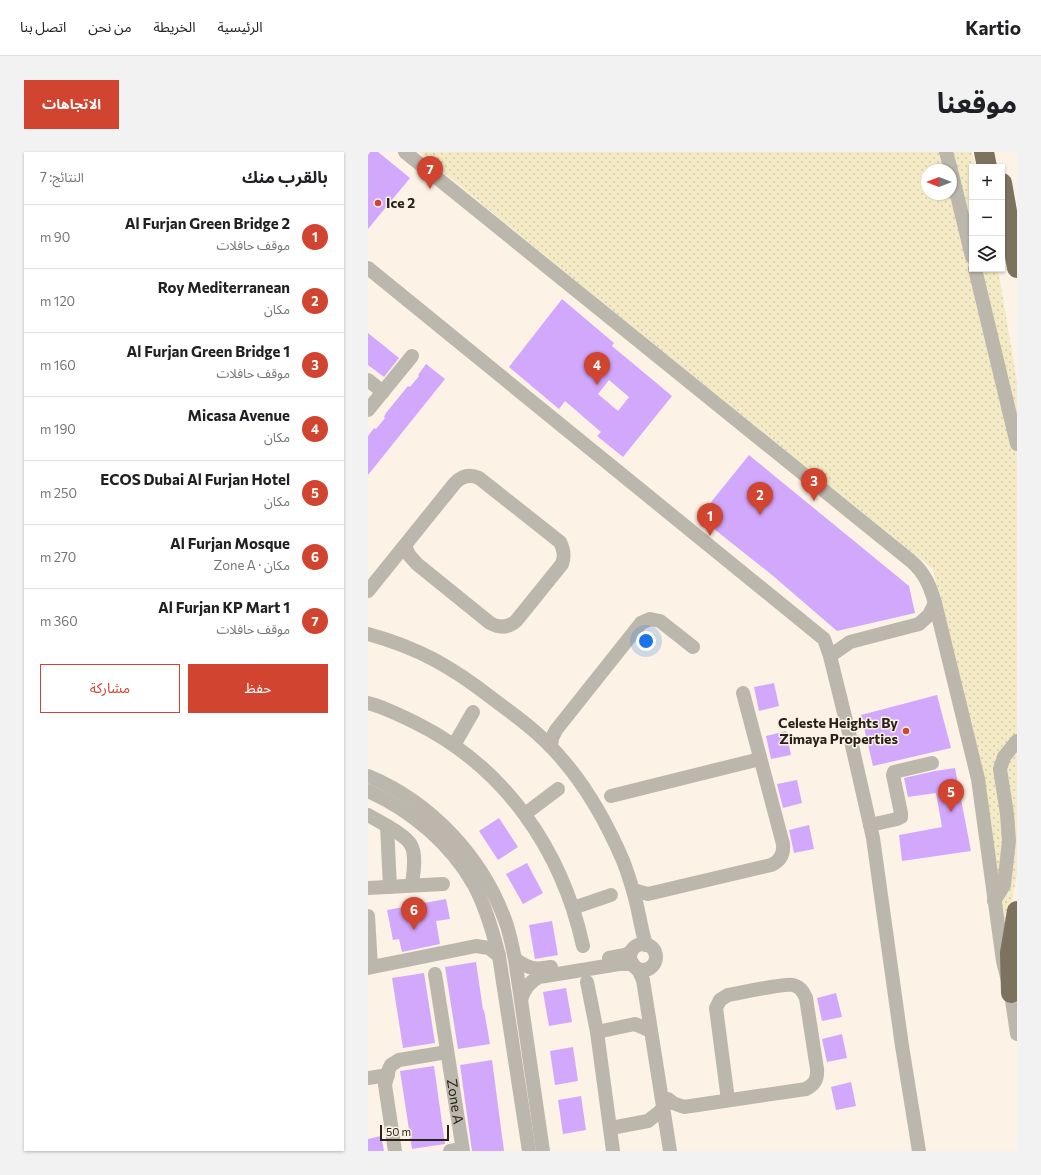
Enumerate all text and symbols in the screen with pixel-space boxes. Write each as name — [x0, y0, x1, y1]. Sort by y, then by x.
text: Kartio — [965, 16, 1021, 39]
text: اتصل بنا — [20, 18, 66, 35]
text: من نحن — [88, 18, 132, 35]
text: الخريطة — [154, 18, 195, 35]
text: الرئيسية — [217, 18, 262, 35]
button: الاتجاهات — [24, 80, 119, 129]
text: موقعنا — [937, 85, 1017, 119]
pin: 7 — [417, 156, 443, 189]
north arrow — [921, 164, 957, 200]
map controls — [969, 164, 1005, 272]
button: + — [969, 164, 1005, 200]
text: بالقرب منك — [242, 166, 328, 187]
text: النتائج: 7 — [40, 169, 84, 185]
place label: Ice 2 — [386, 194, 415, 211]
marker: Ice 2 — [373, 198, 383, 208]
button: − — [969, 200, 1005, 236]
text: Al Furjan Green Bridge 2 — [125, 214, 290, 232]
text: 90 m — [40, 229, 70, 245]
text: 1 — [312, 229, 318, 245]
button: layers — [969, 236, 1005, 272]
text: موقف حافلات — [217, 237, 290, 253]
text: Roy Mediterranean — [158, 278, 290, 296]
text: 120 m — [40, 293, 75, 309]
text: 2 — [311, 293, 319, 309]
text: مكان — [264, 301, 290, 317]
text: Al Furjan Green Bridge 1 — [126, 342, 290, 360]
pin: 4 — [584, 352, 610, 385]
text: 160 m — [40, 357, 76, 373]
text: 3 — [311, 357, 319, 373]
text: موقف حافلات — [217, 365, 290, 381]
text: Micasa Avenue — [188, 406, 290, 424]
text: 190 m — [40, 421, 76, 437]
text: 4 — [311, 421, 319, 437]
text: مكان — [264, 429, 290, 445]
pin: 3 — [801, 468, 827, 501]
text: ECOS Dubai Al Furjan Hotel — [100, 470, 290, 488]
pin: 2 — [747, 482, 773, 515]
text: 250 m — [40, 485, 77, 501]
text: 5 — [311, 485, 319, 501]
text: مكان — [264, 493, 290, 509]
pin: 1 — [697, 503, 723, 536]
text: Al Furjan Mosque — [170, 534, 290, 552]
text: 270 m — [40, 549, 76, 565]
text: 6 — [311, 549, 319, 565]
text: مكان · Zone A — [214, 557, 290, 573]
text: Al Furjan KP Mart 1 — [158, 598, 290, 616]
text: 360 m — [40, 613, 78, 629]
text: 7 — [311, 613, 319, 629]
text: موقف حافلات — [217, 621, 290, 637]
your location — [636, 631, 656, 651]
button: مشاركة — [40, 664, 180, 713]
button: حفظ — [188, 664, 328, 713]
place label: Celeste Heights By Zimaya Properties — [778, 714, 898, 747]
marker: Celeste Heights By Zimaya Properties — [901, 726, 911, 736]
pin: 5 — [938, 779, 964, 812]
pin: 6 — [401, 897, 427, 930]
street label: Zone A — [444, 1078, 468, 1125]
scale bar — [380, 1123, 449, 1142]
text: 50 m — [386, 1125, 411, 1138]

